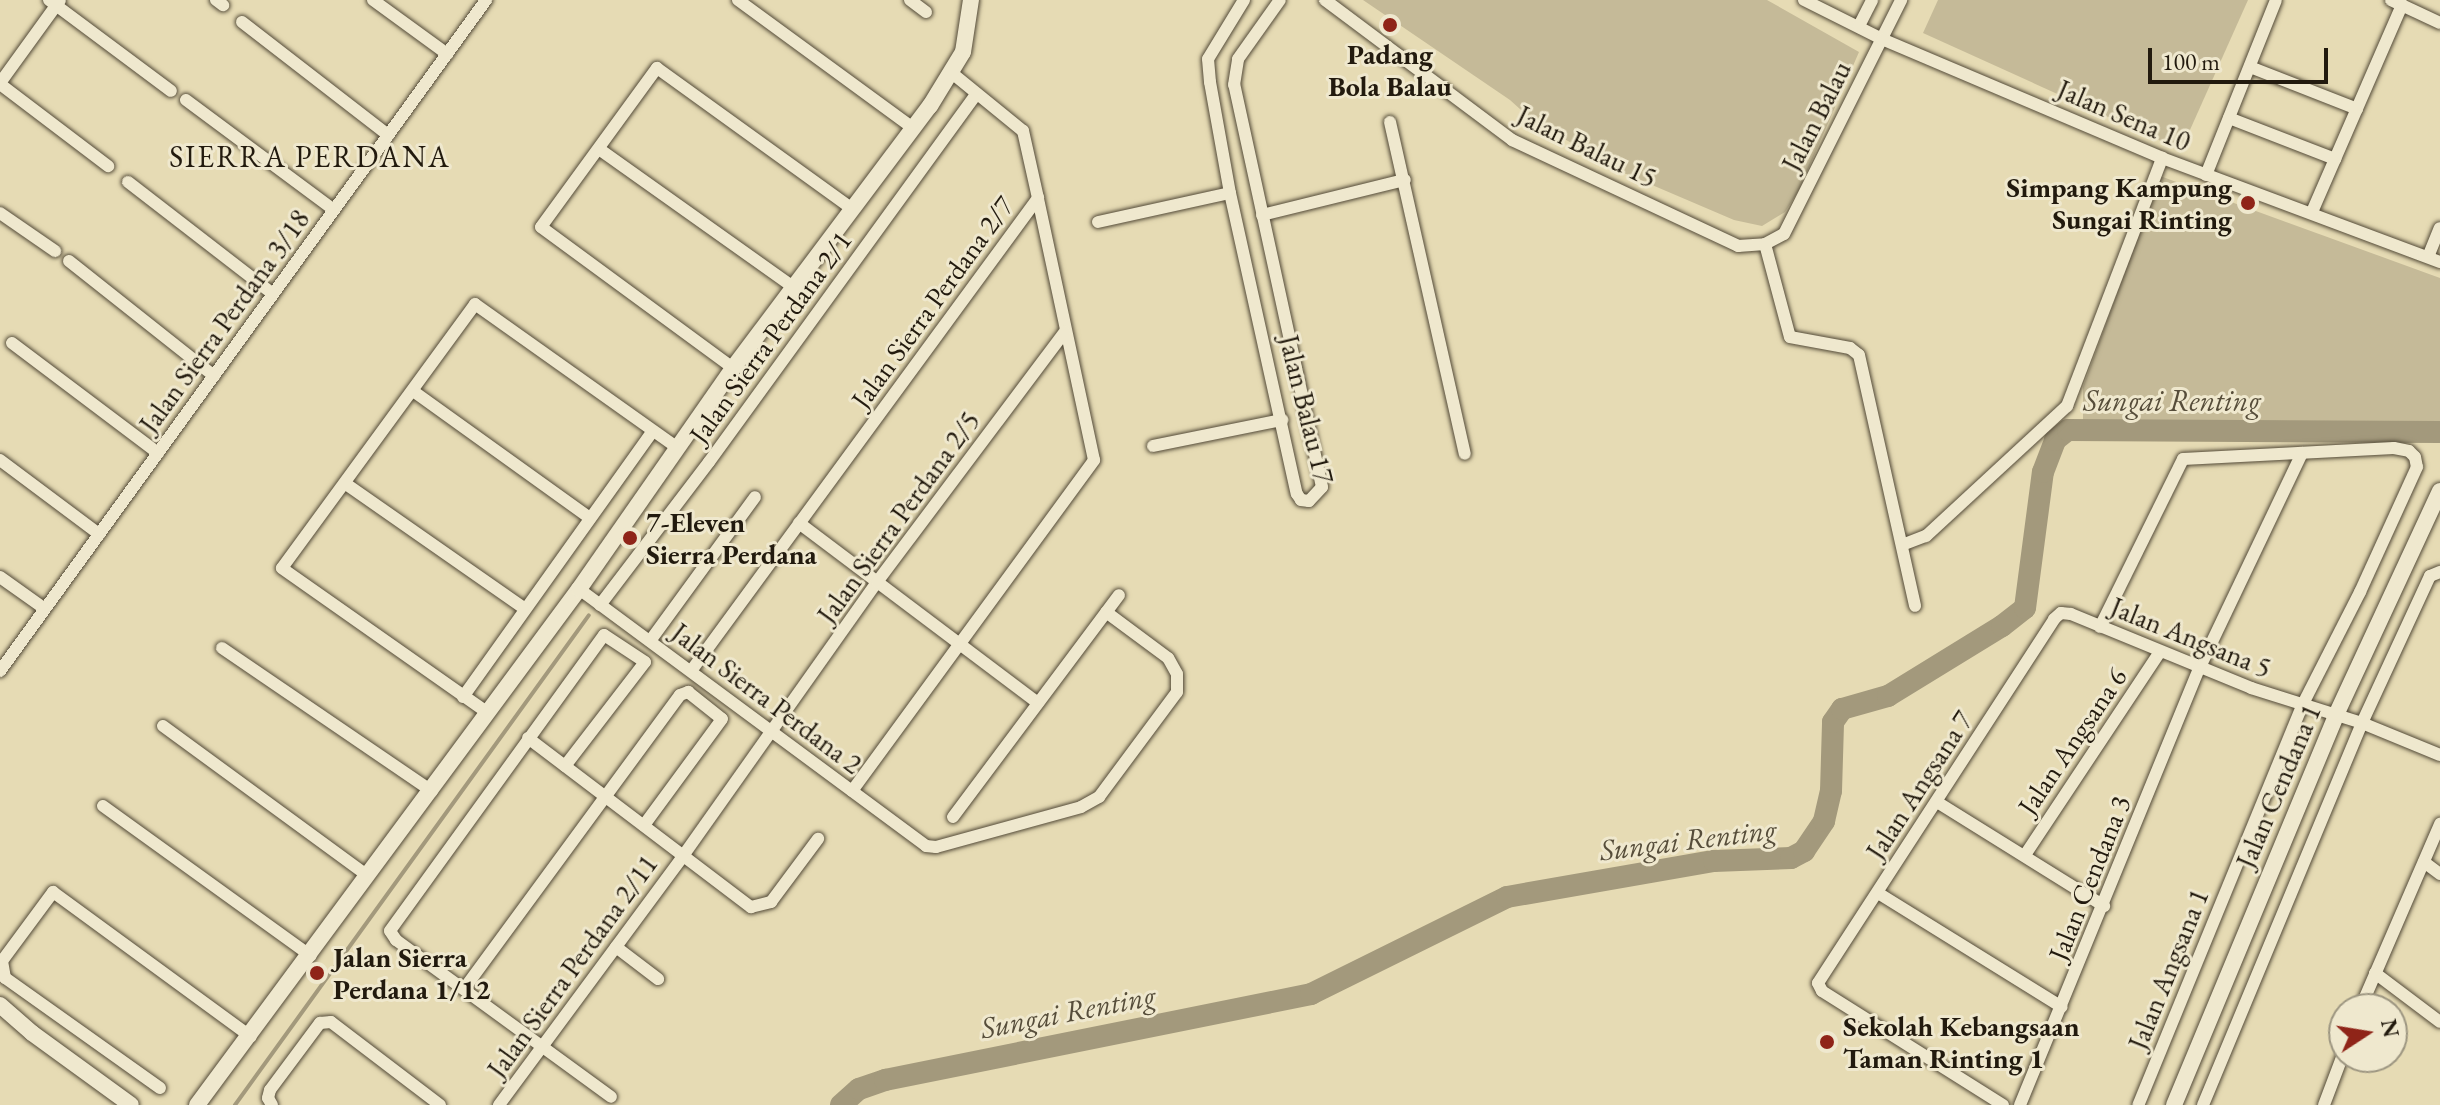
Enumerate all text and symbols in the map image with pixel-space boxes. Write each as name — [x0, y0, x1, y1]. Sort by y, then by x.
marker: Padang Bola Balau — [1381, 16, 1399, 34]
scale bar — [2152, 32, 2332, 82]
place label: Padang Bola Balau — [1328, 37, 1452, 103]
text: 100 m — [2162, 46, 2220, 77]
street label: Jalan Balau — [1774, 55, 1858, 177]
street label: Jalan Sena 10 — [2052, 72, 2196, 158]
street label: Jalan Balau 15 — [1511, 98, 1663, 194]
district label: SIERRA PERDANA — [169, 139, 451, 175]
place label: Simpang Kampung Sungai Rinting — [2006, 170, 2232, 236]
street label: Jalan Sierra Perdana 2/7 — [844, 189, 1020, 415]
marker: Simpang Kampung Sungai Rinting — [2239, 194, 2257, 212]
street label: Jalan Sierra Perdana 3/18 — [132, 203, 316, 439]
street label: Jalan Sierra Perdana 2/1 — [682, 224, 858, 450]
street label: Jalan Balau 17 — [1272, 331, 1342, 487]
water label: Sungai Renting — [2083, 383, 2261, 419]
street label: Jalan Sierra Perdana 2/5 — [810, 404, 986, 630]
place label: 7-Eleven Sierra Perdana — [646, 505, 817, 571]
marker: 7-Eleven Sierra Perdana — [621, 529, 639, 547]
street label: Jalan Angsana 5 — [2106, 589, 2276, 685]
street label: Jalan Sierra Perdana 2 — [665, 615, 869, 781]
street label: Jalan Angsana 6 — [2010, 661, 2134, 821]
street label: Jalan Cendana 1 — [2228, 699, 2328, 873]
street label: Jalan Angsana 7 — [1858, 704, 1980, 866]
street label: Jalan Cendana 3 — [2041, 791, 2137, 965]
water label: Sungai Renting — [1598, 811, 1778, 869]
street label: Jalan Sierra Perdana 2/11 — [480, 848, 664, 1084]
street label: Jalan Angsana 1 — [2120, 884, 2216, 1054]
place label: Jalan Sierra Perdana 1/12 — [333, 940, 490, 1006]
marker: Jalan Sierra Perdana 1/12 — [308, 964, 326, 982]
water label: Sungai Renting — [977, 977, 1159, 1047]
north arrow — [2328, 993, 2408, 1073]
place label: Sekolah Kebangsaan Taman Rinting 1 — [1843, 1009, 2080, 1075]
text: N — [2374, 1017, 2406, 1040]
marker: Sekolah Kebangsaan Taman Rinting 1 — [1818, 1033, 1836, 1051]

